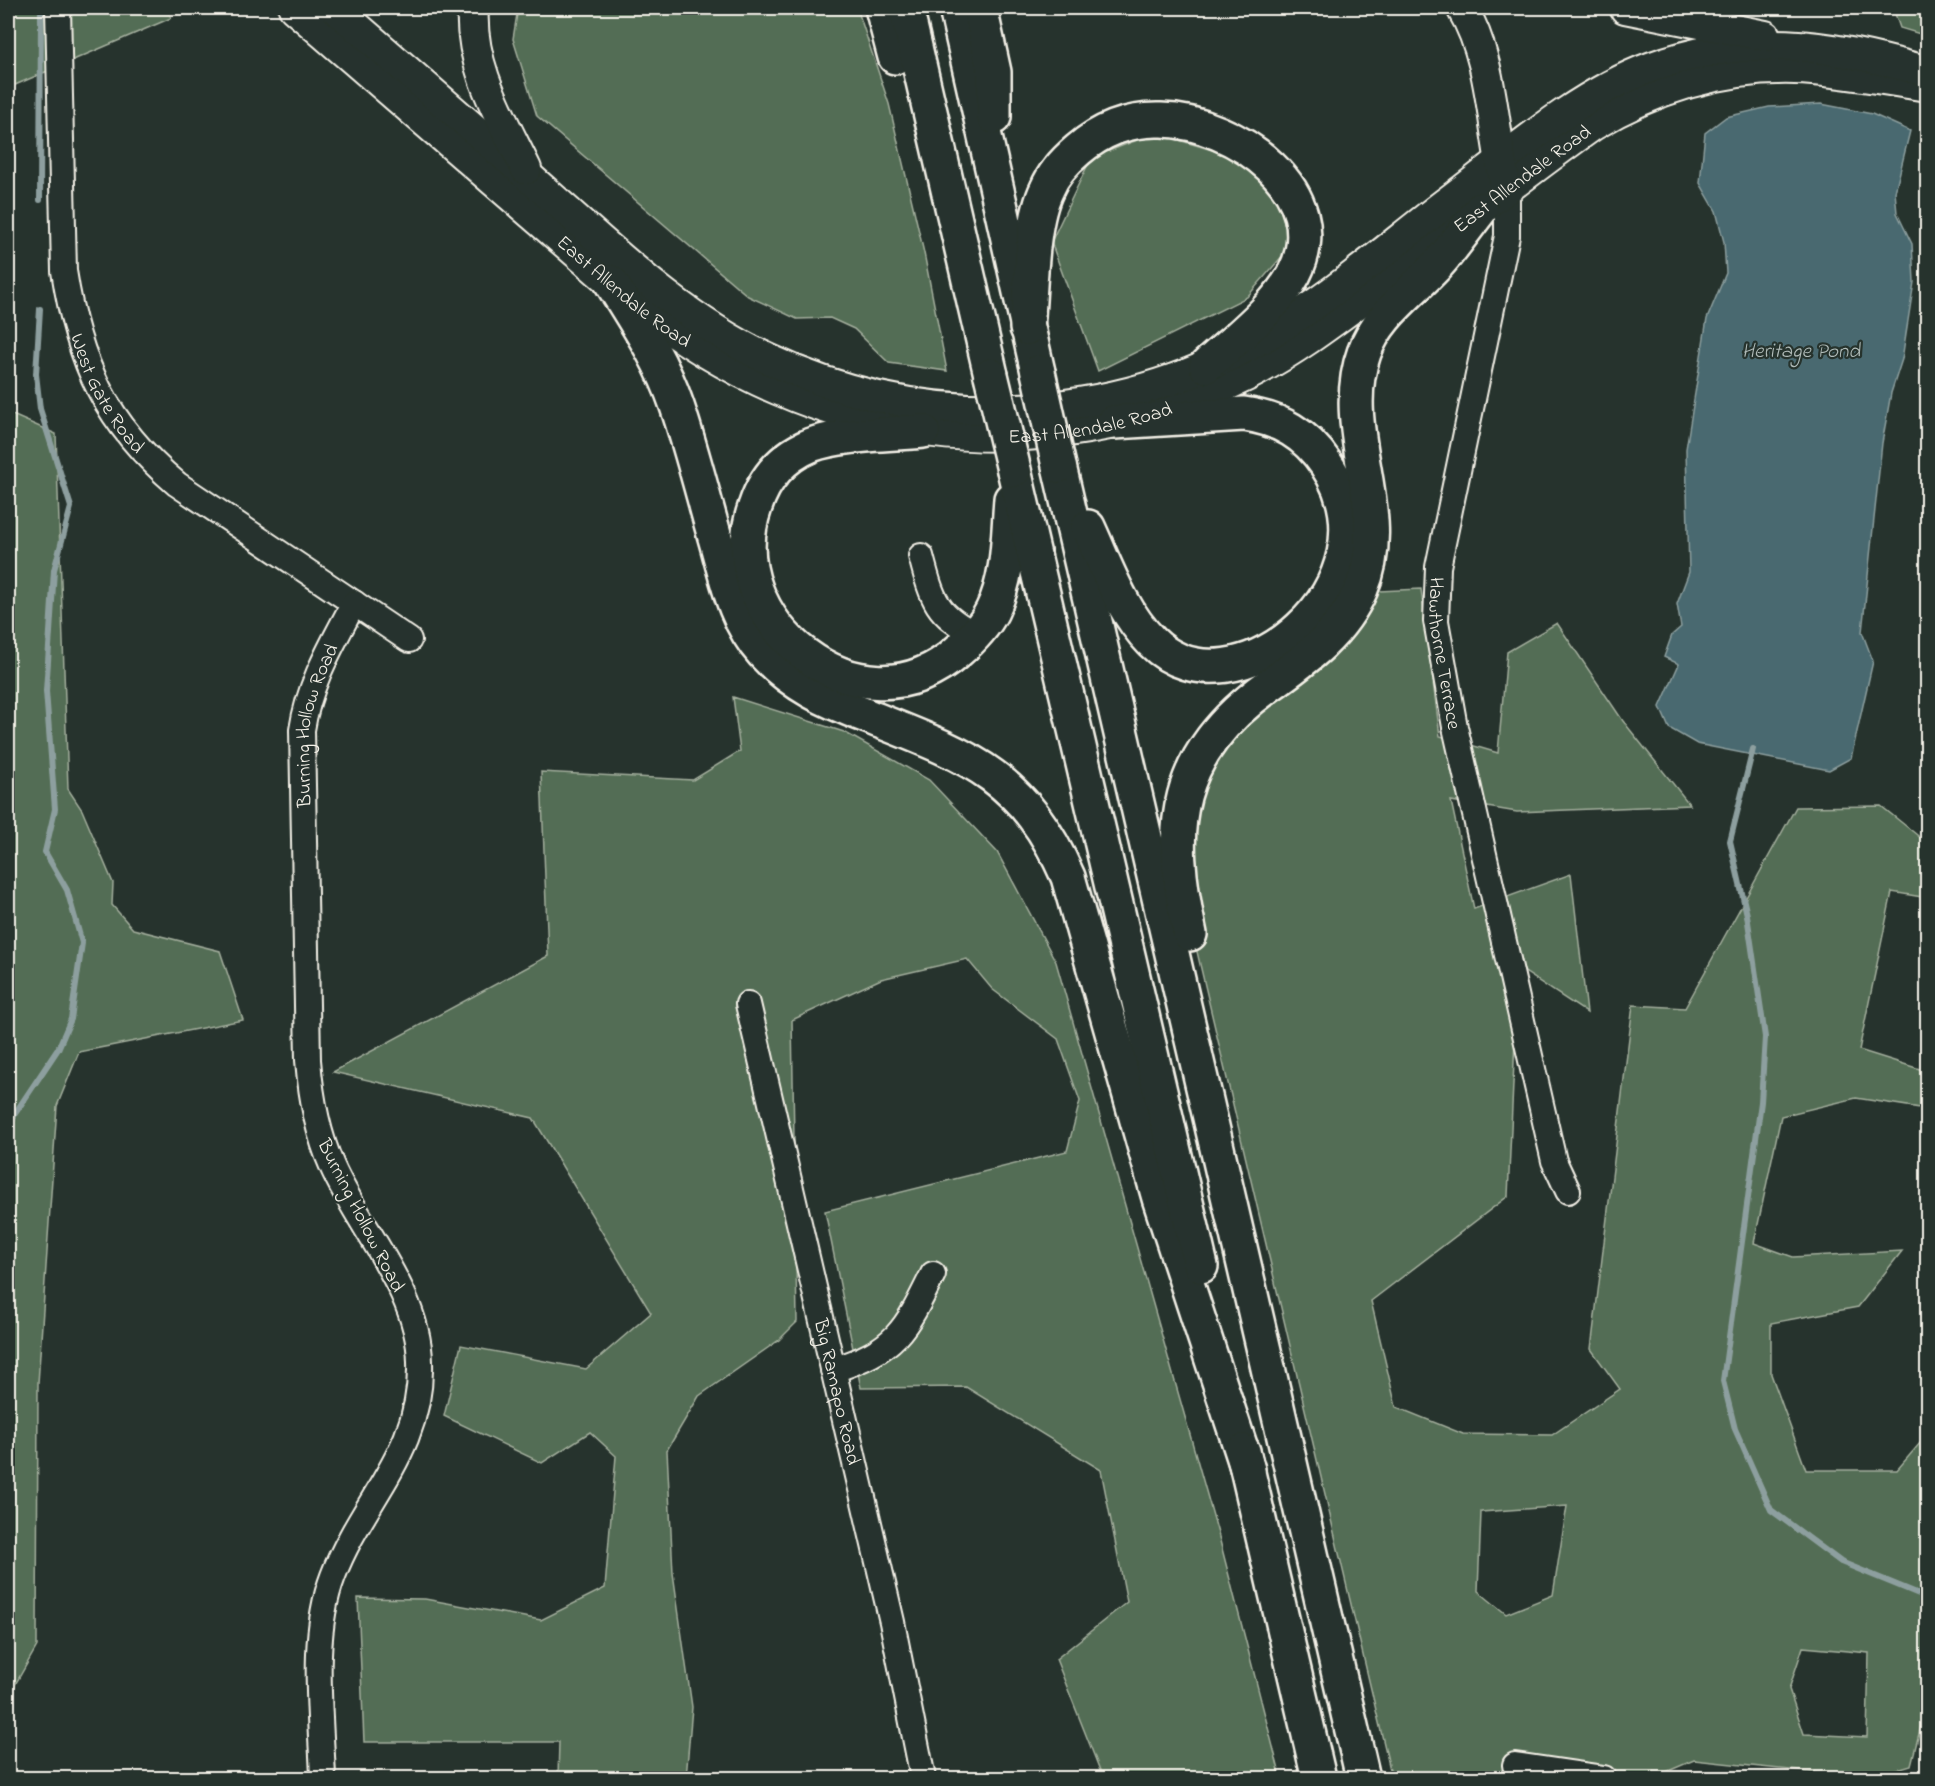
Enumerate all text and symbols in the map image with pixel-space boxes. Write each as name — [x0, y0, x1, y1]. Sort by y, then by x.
street label: East Allendale Road — [1448, 119, 1598, 241]
street label: East Allendale Road — [549, 229, 696, 356]
street label: West Gate Road — [61, 330, 150, 461]
water label: Heritage Pond — [1742, 337, 1861, 368]
street label: East Allendale Road — [1008, 396, 1176, 453]
street label: Hawthorne Terrace — [1419, 576, 1467, 732]
street label: Burning Hollow Road — [290, 639, 347, 809]
street label: Burning Hollow Road — [307, 1134, 411, 1298]
street label: Big Ramapo Road — [805, 1315, 867, 1468]

